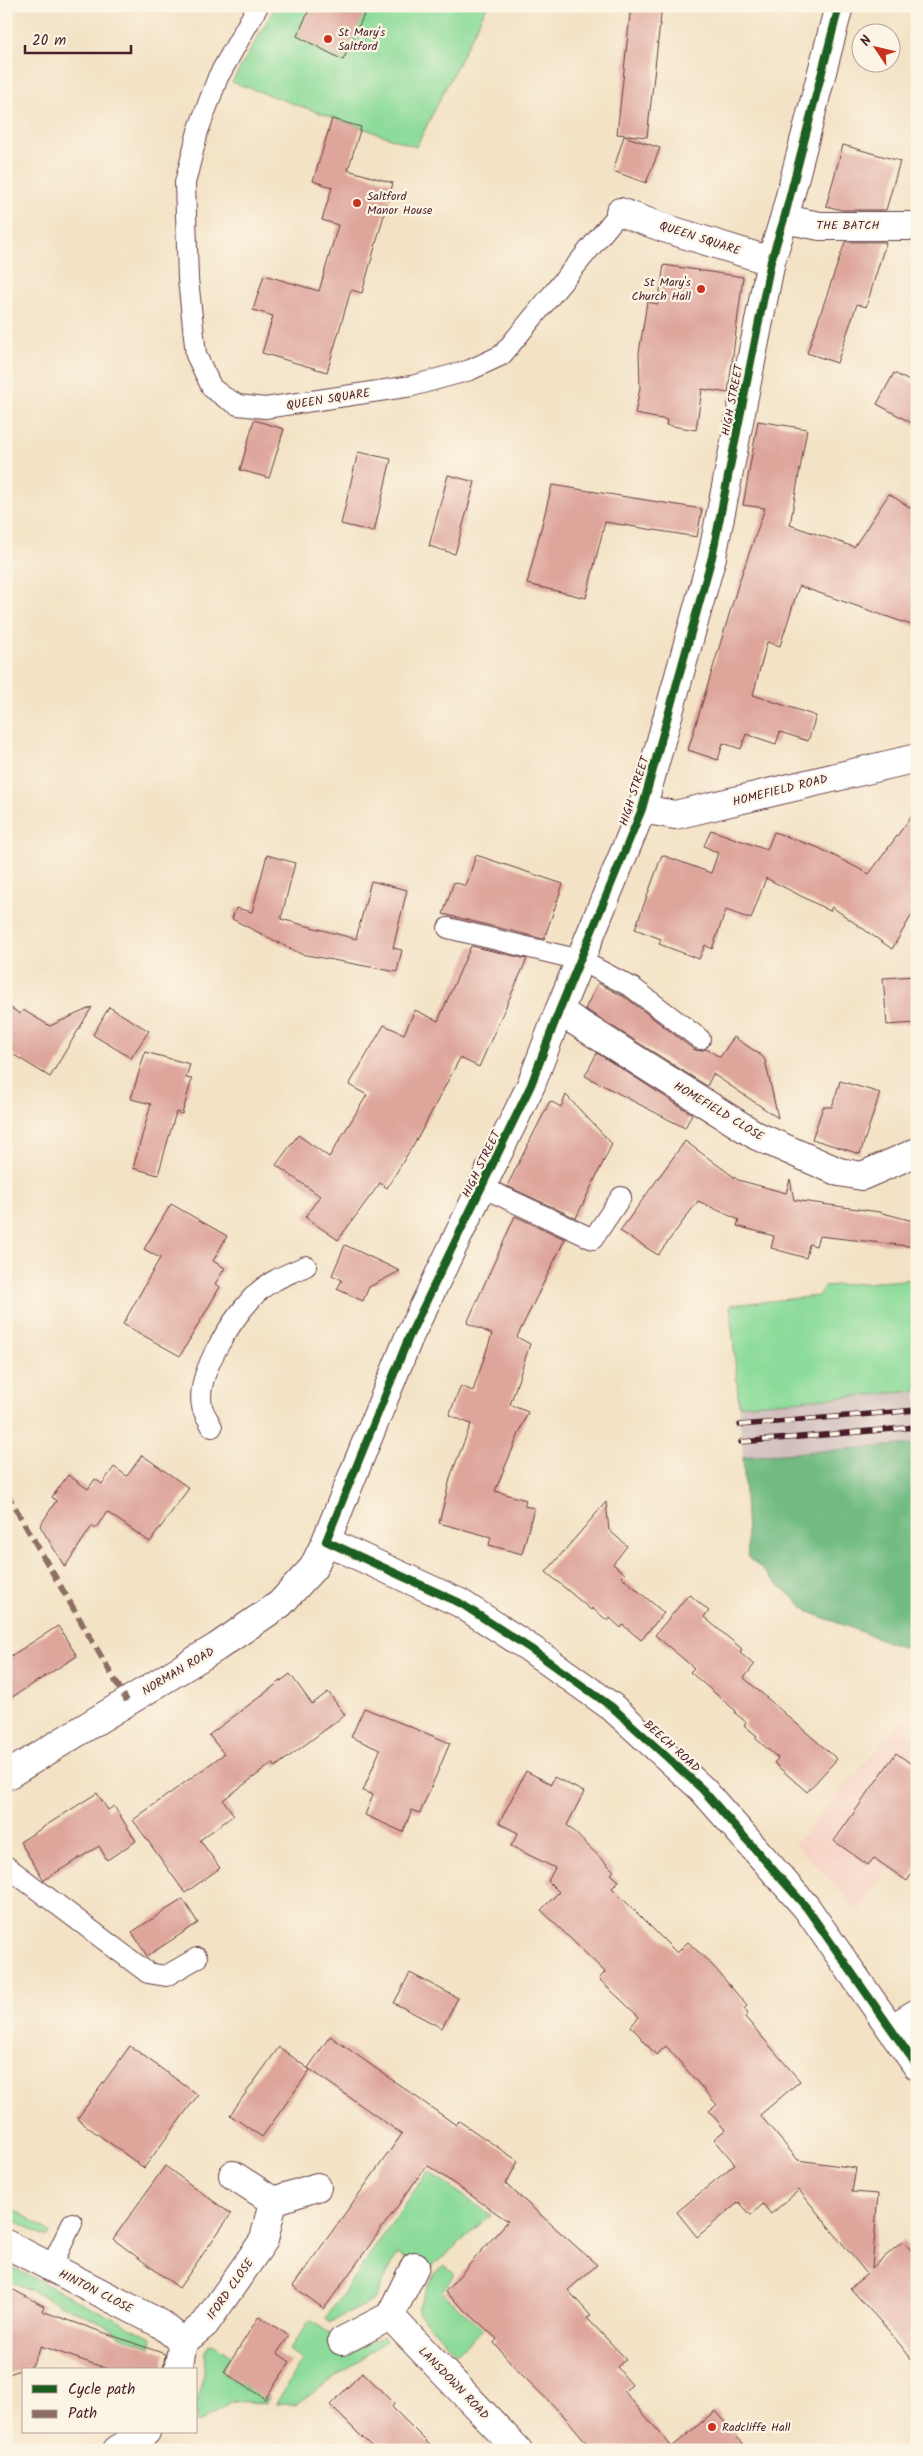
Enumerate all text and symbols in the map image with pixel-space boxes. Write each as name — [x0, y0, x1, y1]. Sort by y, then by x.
scale bar — [25, 22, 131, 54]
north arrow — [850, 22, 900, 72]
place label: St Mary's Saltford — [338, 23, 385, 56]
text: 20 m — [32, 29, 66, 53]
text: N — [855, 31, 878, 51]
marker: St Mary's Saltford — [322, 33, 334, 45]
place label: Saltford Manor House — [367, 187, 433, 220]
marker: Saltford Manor House — [351, 197, 363, 209]
street label: QUEEN SQUARE — [657, 216, 744, 261]
street label: THE BATCH — [817, 216, 879, 235]
place label: St Mary's Church Hall — [632, 273, 691, 306]
marker: St Mary's Church Hall — [695, 283, 707, 295]
street label: HIGH STREET — [716, 361, 749, 437]
street label: QUEEN SQUARE — [285, 383, 372, 415]
street label: HIGH STREET — [614, 752, 655, 828]
street label: HOMEFIELD ROAD — [731, 769, 830, 811]
street label: HOMEFIELD CLOSE — [670, 1077, 768, 1146]
street label: HIGH STREET — [457, 1126, 507, 1201]
street label: NORMAN ROAD — [138, 1642, 218, 1701]
street label: BEECH ROAD — [639, 1716, 705, 1777]
street label: IFORD CLOSE — [202, 2254, 259, 2324]
street label: HINTON CLOSE — [55, 2265, 137, 2319]
street label: LANSDOWN ROAD — [414, 2343, 494, 2424]
legend — [22, 2368, 198, 2434]
text: Cycle path — [68, 2378, 135, 2402]
text: Path — [68, 2402, 97, 2426]
place label: Radcliffe Hall — [722, 2418, 791, 2437]
marker: Radcliffe Hall — [706, 2421, 718, 2433]

